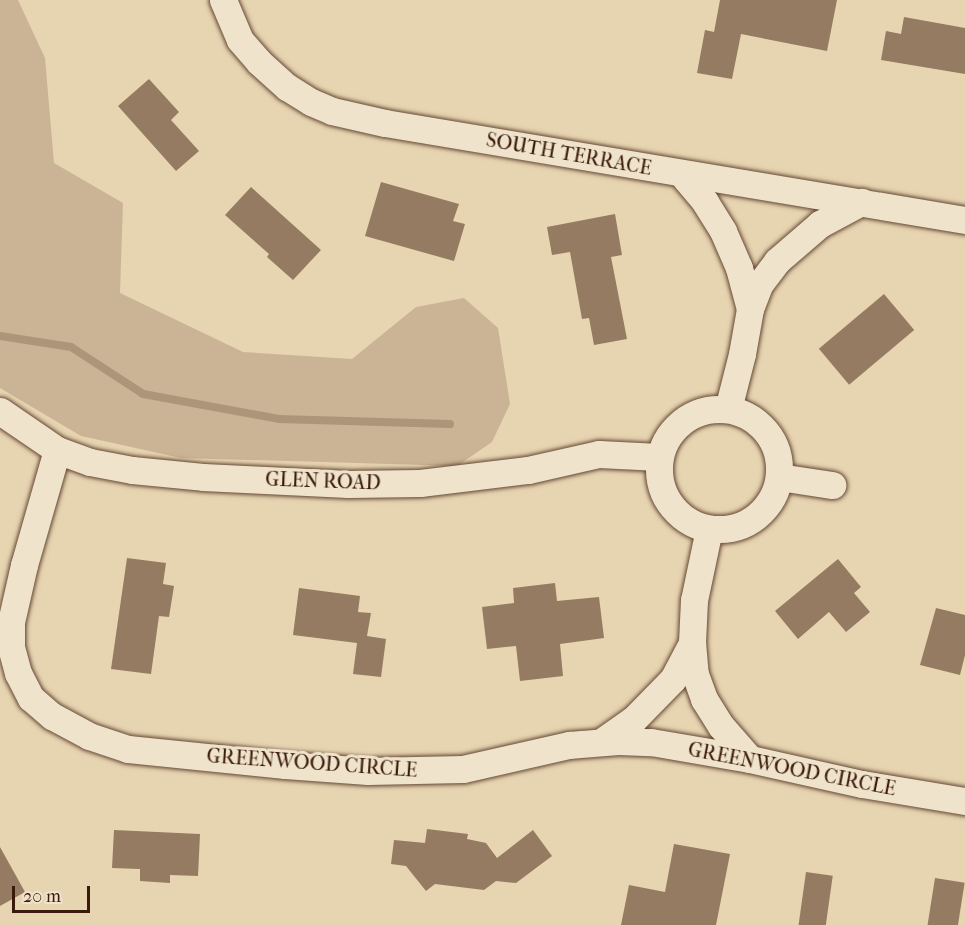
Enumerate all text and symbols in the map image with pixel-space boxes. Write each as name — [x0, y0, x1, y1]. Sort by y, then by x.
street label: SOUTH TERRACE — [484, 128, 654, 180]
street label: GLEN ROAD — [265, 467, 381, 495]
street label: GREENWOOD CIRCLE — [686, 737, 898, 801]
street label: GREENWOOD CIRCLE — [206, 744, 418, 782]
scale bar — [15, 874, 93, 912]
text: 20 m — [23, 886, 61, 907]

